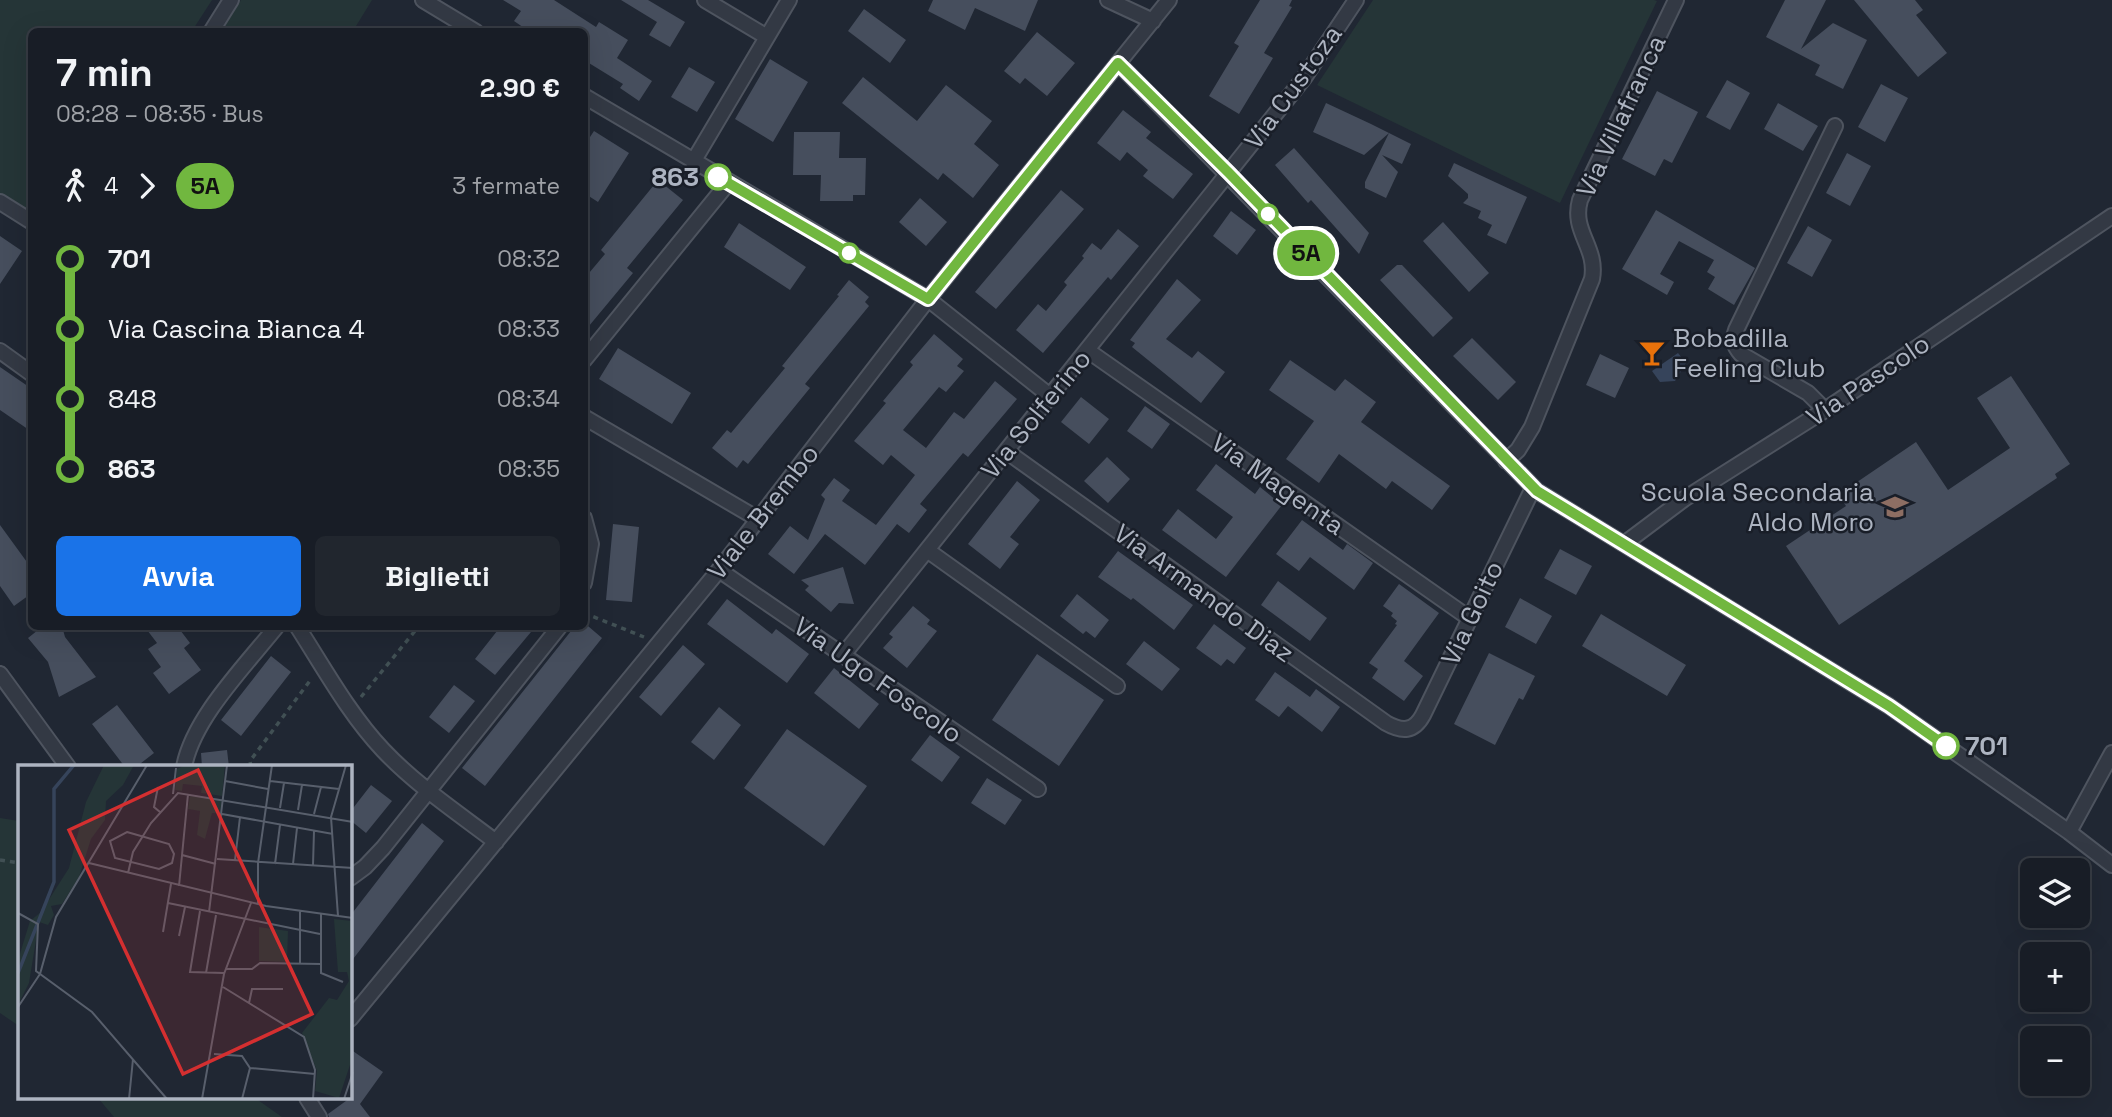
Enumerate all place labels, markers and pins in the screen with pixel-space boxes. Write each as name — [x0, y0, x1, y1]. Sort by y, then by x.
place label: 863 — [652, 160, 699, 194]
marker: 863 — [705, 164, 731, 190]
unlabelled marker — [1258, 204, 1278, 224]
unlabelled marker — [839, 243, 859, 263]
place label: Bobadilla Feeling Club — [1673, 321, 1825, 385]
bar icon: Bobadilla Feeling Club — [1637, 338, 1667, 368]
place label: Scuola Secondaria Aldo Moro — [1641, 475, 1874, 539]
school or university icon: Scuola Secondaria Aldo Moro — [1880, 492, 1910, 522]
place label: 701 — [1965, 729, 2008, 763]
marker: 701 — [1933, 733, 1959, 759]

